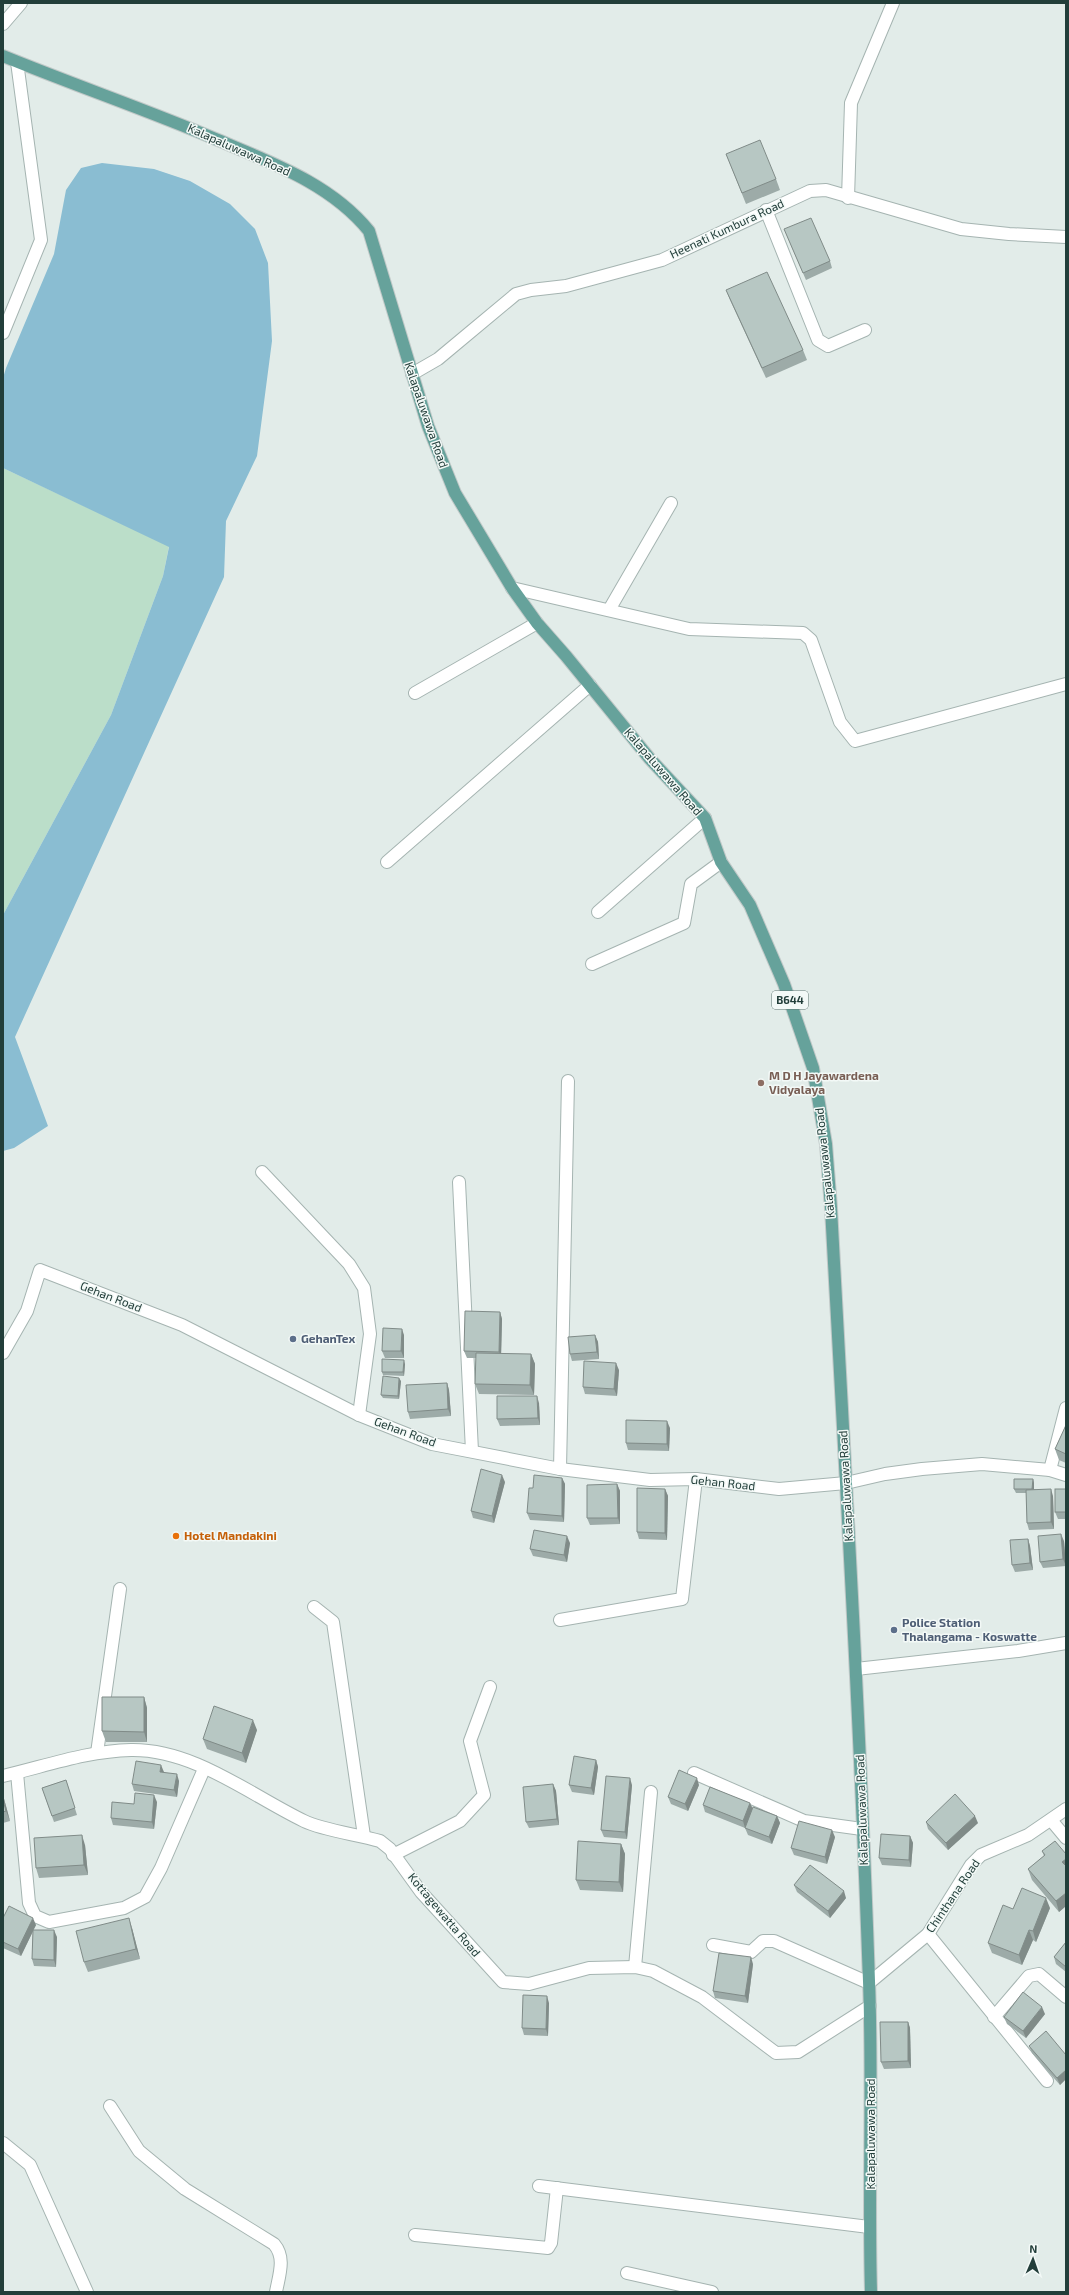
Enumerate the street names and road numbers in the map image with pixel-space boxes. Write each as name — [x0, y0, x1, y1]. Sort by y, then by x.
street label: Kalapaluwawa Road — [186, 120, 293, 178]
street label: Heenati Kumbura Road — [667, 195, 786, 261]
street label: Kalapaluwawa Road — [402, 360, 452, 469]
street label: Kalapaluwawa Road — [622, 725, 705, 818]
road number: B644 — [772, 991, 808, 1009]
street label: Kalapaluwawa Road — [811, 1107, 837, 1219]
street label: Gehan Road — [79, 1278, 144, 1314]
street label: Gehan Road — [372, 1413, 438, 1449]
street label: Kalapaluwawa Road — [835, 1430, 855, 1542]
street label: Gehan Road — [690, 1472, 756, 1492]
street label: Kalapaluwawa Road — [852, 1754, 870, 1866]
street label: Chinthana Road — [922, 1856, 982, 1935]
street label: Kottagewatta Road — [406, 1870, 484, 1959]
street label: Kalapaluwawa Road — [863, 2079, 877, 2189]

